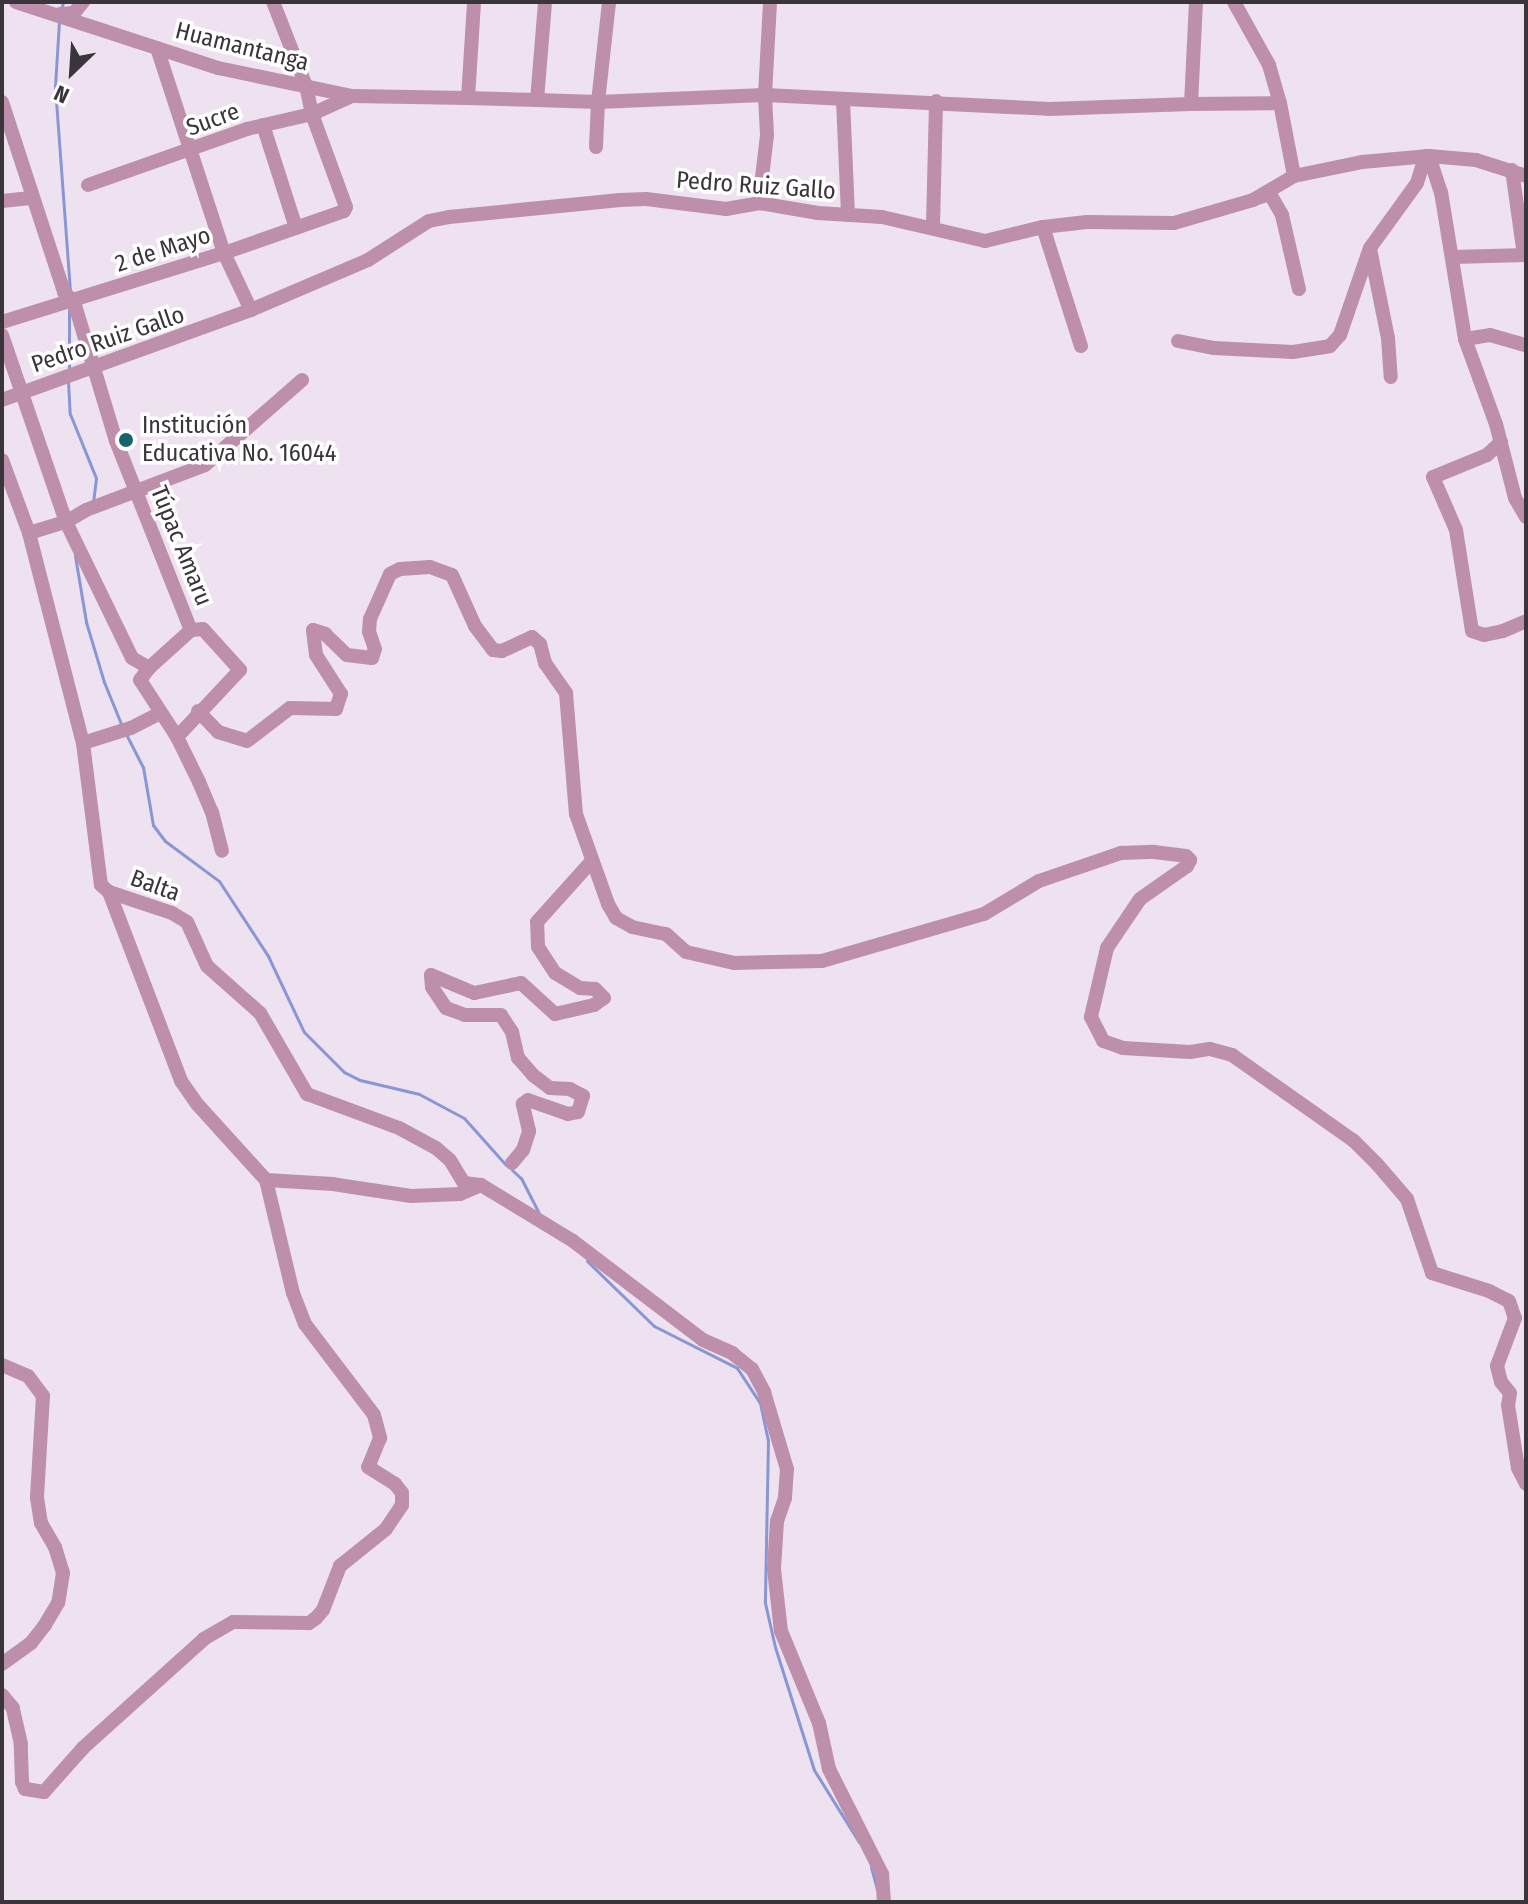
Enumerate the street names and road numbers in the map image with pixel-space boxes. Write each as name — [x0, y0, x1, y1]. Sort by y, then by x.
street label: Huamantanga — [172, 17, 312, 77]
street label: Sucre — [183, 97, 243, 143]
street label: Pedro Ruiz Gallo — [675, 166, 837, 206]
street label: 2 de Mayo — [112, 221, 214, 279]
street label: Pedro Ruiz Gallo — [28, 300, 188, 380]
street label: Túpac Amaru — [144, 482, 218, 610]
street label: Balta — [126, 864, 184, 908]

